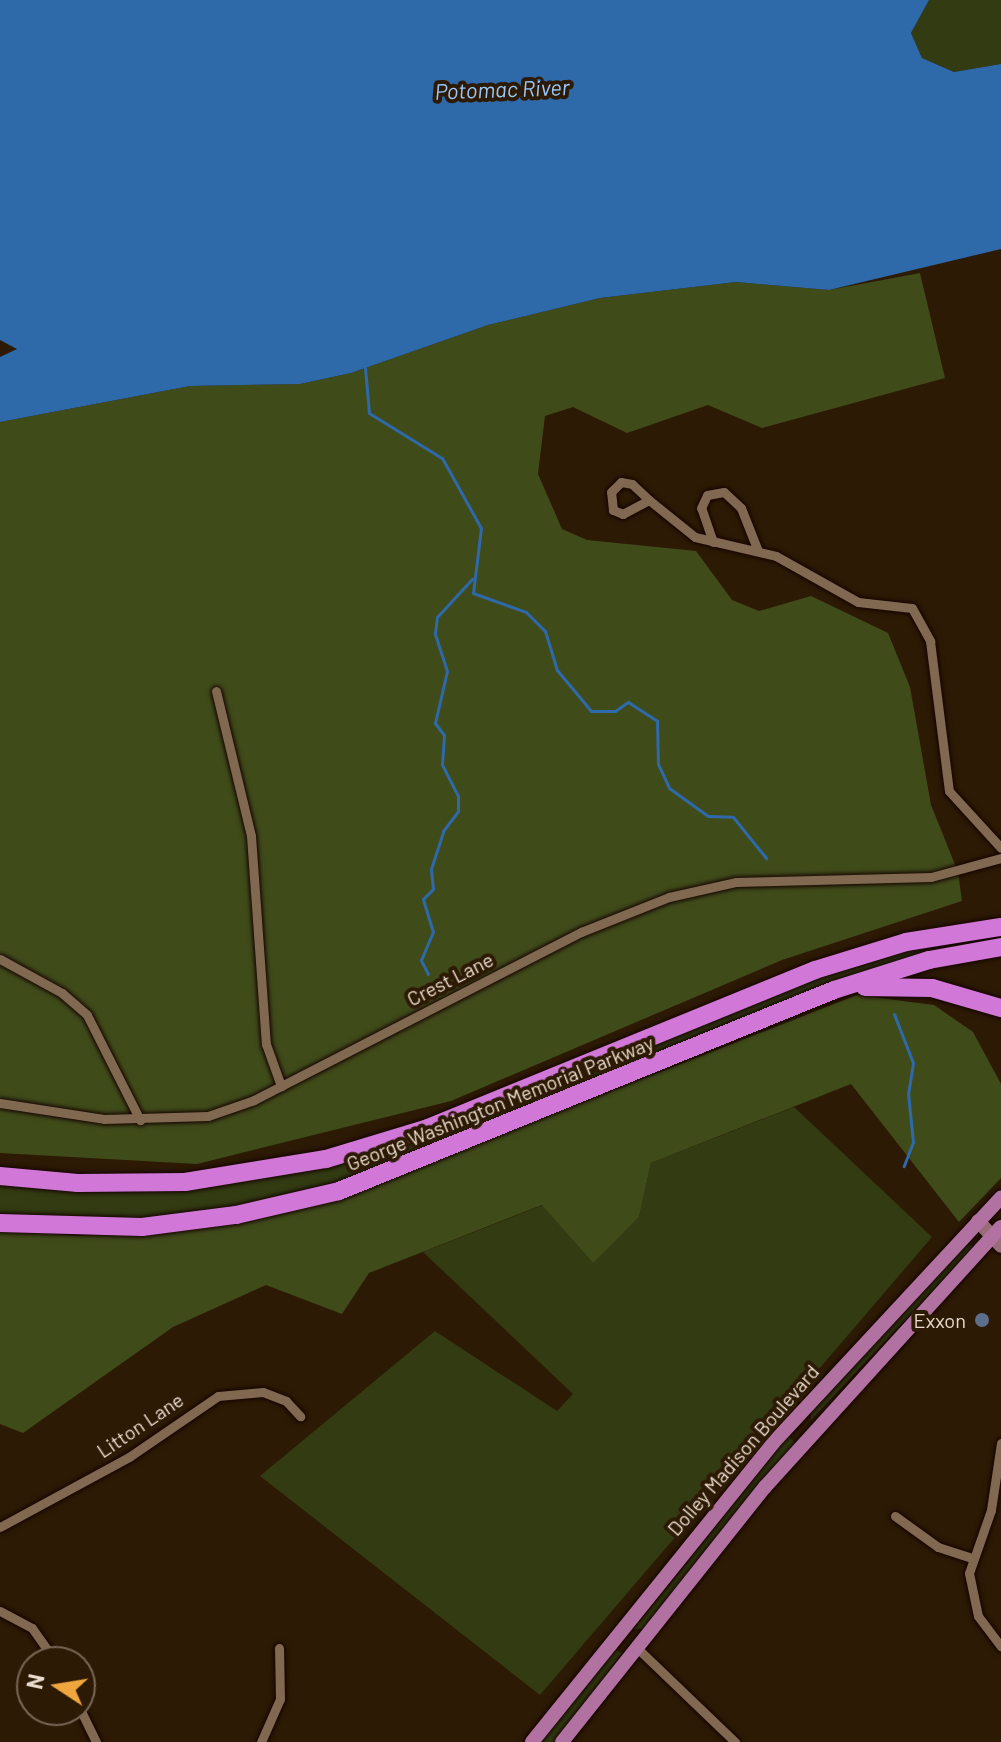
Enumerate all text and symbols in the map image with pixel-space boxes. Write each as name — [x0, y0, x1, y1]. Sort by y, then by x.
water label: Potomac River — [434, 73, 570, 105]
street label: Crest Lane — [403, 947, 497, 1011]
street label: George Washington Memorial Parkway — [343, 1030, 657, 1176]
place label: Exxon — [914, 1308, 966, 1332]
marker: Exxon — [973, 1311, 991, 1329]
street label: Dolley Madison Boulevard — [662, 1360, 824, 1540]
street label: Litton Lane — [92, 1387, 188, 1463]
north arrow — [16, 1646, 96, 1726]
text: N — [20, 1672, 49, 1691]

